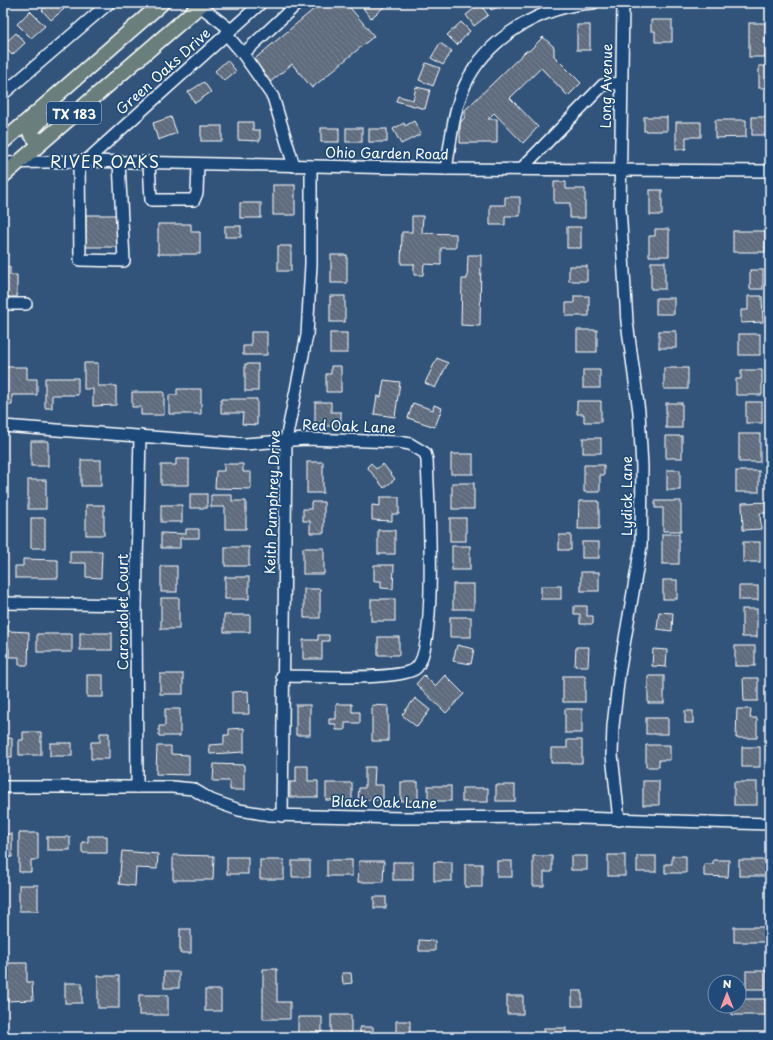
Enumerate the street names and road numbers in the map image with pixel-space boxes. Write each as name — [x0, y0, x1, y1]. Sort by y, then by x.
street label: Green Oaks Drive — [111, 23, 215, 119]
street label: Long Avenue — [595, 43, 617, 129]
road number: TX 183 — [47, 102, 101, 124]
street label: Ohio Garden Road — [325, 141, 449, 165]
street label: Red Oak Lane — [302, 414, 396, 438]
street label: Keith Pumphrey Drive — [259, 429, 285, 575]
street label: Lydick Lane — [616, 456, 637, 536]
street label: Carondolet Court — [112, 554, 133, 670]
street label: Black Oak Lane — [331, 791, 437, 813]

